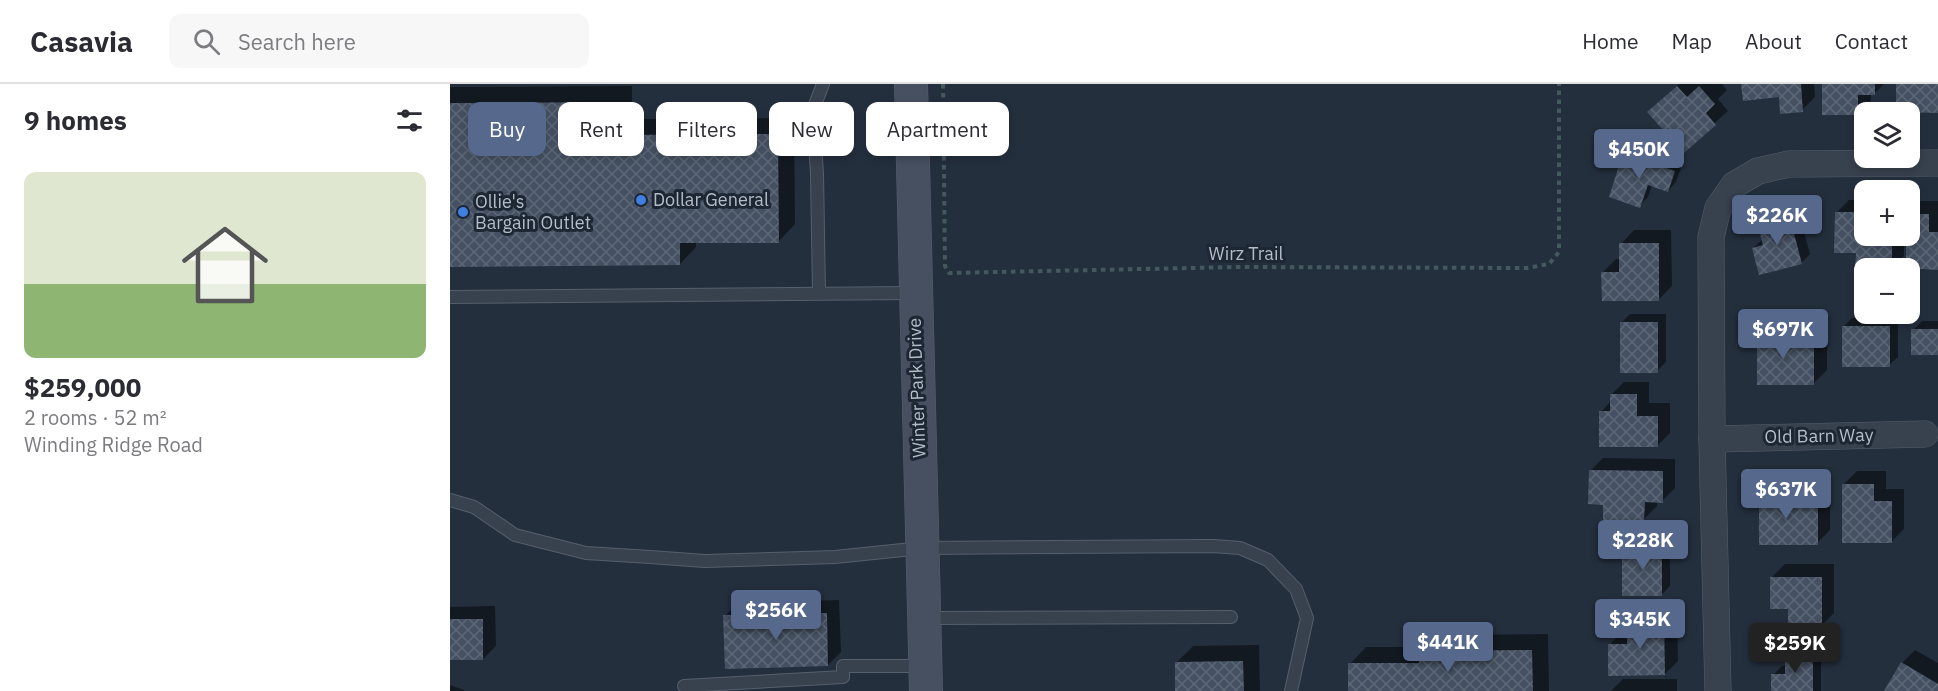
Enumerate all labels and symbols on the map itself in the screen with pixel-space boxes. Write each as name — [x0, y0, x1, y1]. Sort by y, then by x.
pin: $450K — [1597, 129, 1681, 180]
place label: Dollar General — [653, 188, 769, 211]
place label: Ollie's Bargain Outlet — [475, 190, 591, 234]
marker: Dollar General — [634, 193, 648, 207]
pin: $226K — [1735, 195, 1819, 246]
marker: Ollie's Bargain Outlet — [456, 205, 470, 219]
street label: Wirz Trail — [1209, 242, 1283, 265]
pin: $697K — [1741, 309, 1825, 360]
street label: Winter Park Drive — [903, 317, 930, 458]
street label: Old Barn Way — [1764, 423, 1874, 448]
pin: $637K — [1744, 469, 1828, 520]
pin: $228K — [1601, 520, 1685, 571]
pin: $256K — [734, 590, 818, 641]
pin: $345K — [1598, 599, 1682, 650]
pin: $441K — [1406, 622, 1490, 673]
pin: $259K — [1753, 623, 1837, 674]

